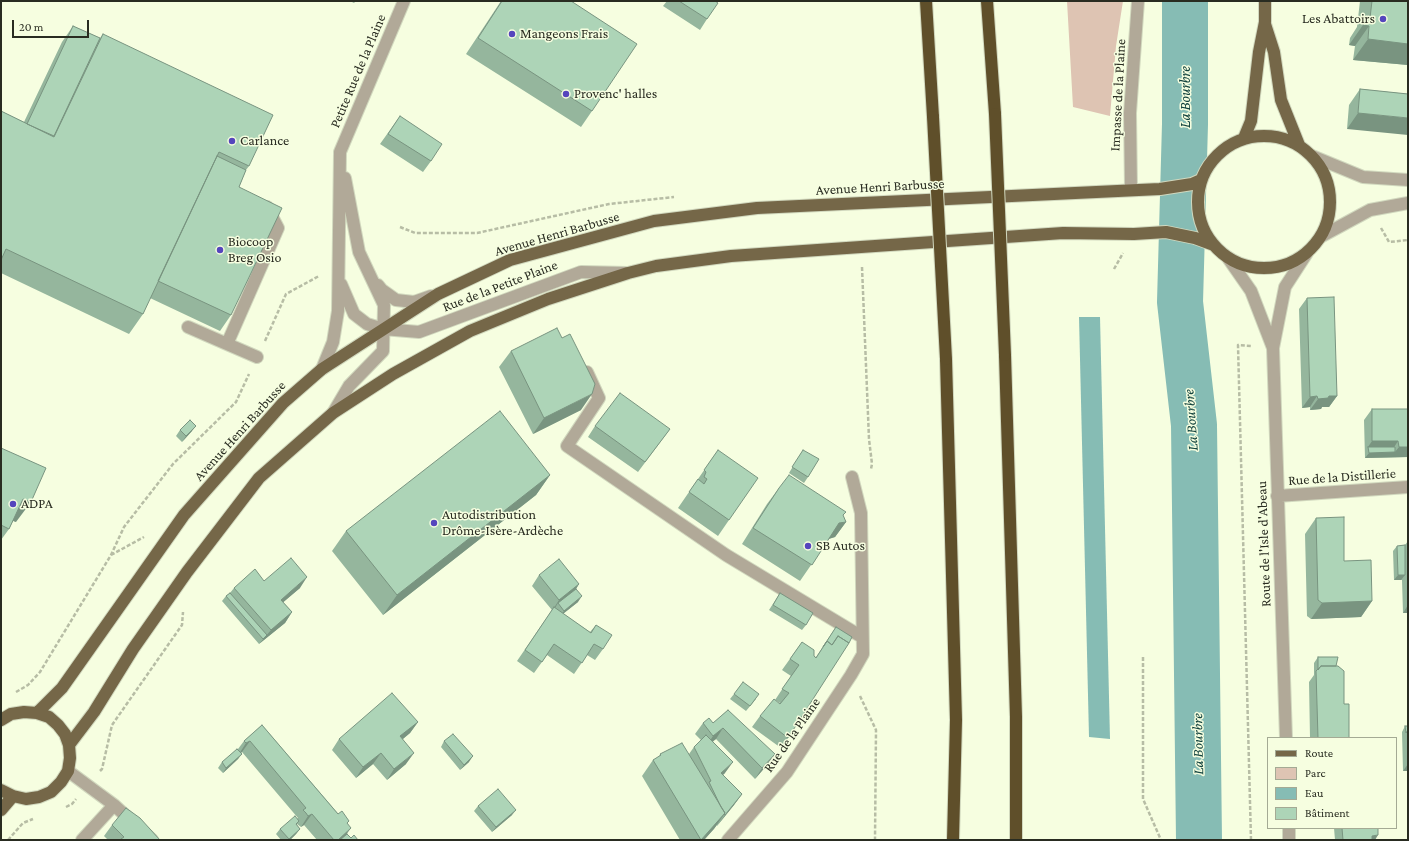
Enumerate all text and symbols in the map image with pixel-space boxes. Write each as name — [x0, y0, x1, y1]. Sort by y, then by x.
place label: Les Abattoirs — [1302, 11, 1375, 27]
scale bar — [14, 12, 91, 38]
street label: Petite Rue de la Plaine — [326, 12, 390, 130]
marker: Les Abattoirs — [1378, 14, 1388, 24]
text: 20 m — [19, 20, 43, 34]
place label: Mangeons Frais — [520, 26, 608, 42]
marker: Mangeons Frais — [507, 29, 517, 39]
street label: Impasse de la Plaine — [1107, 38, 1129, 152]
water label: La Bourbre — [1176, 66, 1194, 128]
place label: Provenc' halles — [574, 86, 657, 102]
marker: Provenc' halles — [561, 89, 571, 99]
place label: Carlance — [240, 133, 289, 149]
marker: Carlance — [227, 136, 237, 146]
street label: Avenue Henri Barbusse — [815, 175, 945, 199]
street label: Avenue Henri Barbusse — [493, 208, 621, 260]
place label: Biocoop Breg Osio — [228, 234, 281, 266]
marker: Biocoop Breg Osio — [215, 245, 225, 255]
street label: Rue de la Petite Plaine — [440, 256, 560, 316]
street label: Avenue Henri Barbusse — [191, 378, 289, 484]
water label: La Bourbre — [1180, 388, 1202, 452]
street label: Rue de la Distillerie — [1288, 465, 1396, 489]
street label: Route de l'Isle d'Abeau — [1253, 481, 1275, 607]
place label: ADPA — [21, 496, 53, 512]
marker: ADPA — [8, 499, 18, 509]
place label: Autodistribution Drôme-Isère-Ardèche — [442, 507, 563, 540]
marker: Autodistribution Drôme-Isère-Ardèche — [429, 518, 439, 528]
place label: SB Autos — [816, 538, 865, 554]
marker: SB Autos — [803, 541, 813, 551]
street label: Rue de la Plaine — [760, 694, 824, 776]
water label: La Bourbre — [1188, 713, 1208, 775]
legend — [1267, 737, 1397, 829]
text: Route — [1305, 746, 1333, 760]
text: Parc — [1305, 766, 1325, 780]
text: Eau — [1305, 786, 1323, 800]
text: Bâtiment — [1305, 806, 1350, 820]

